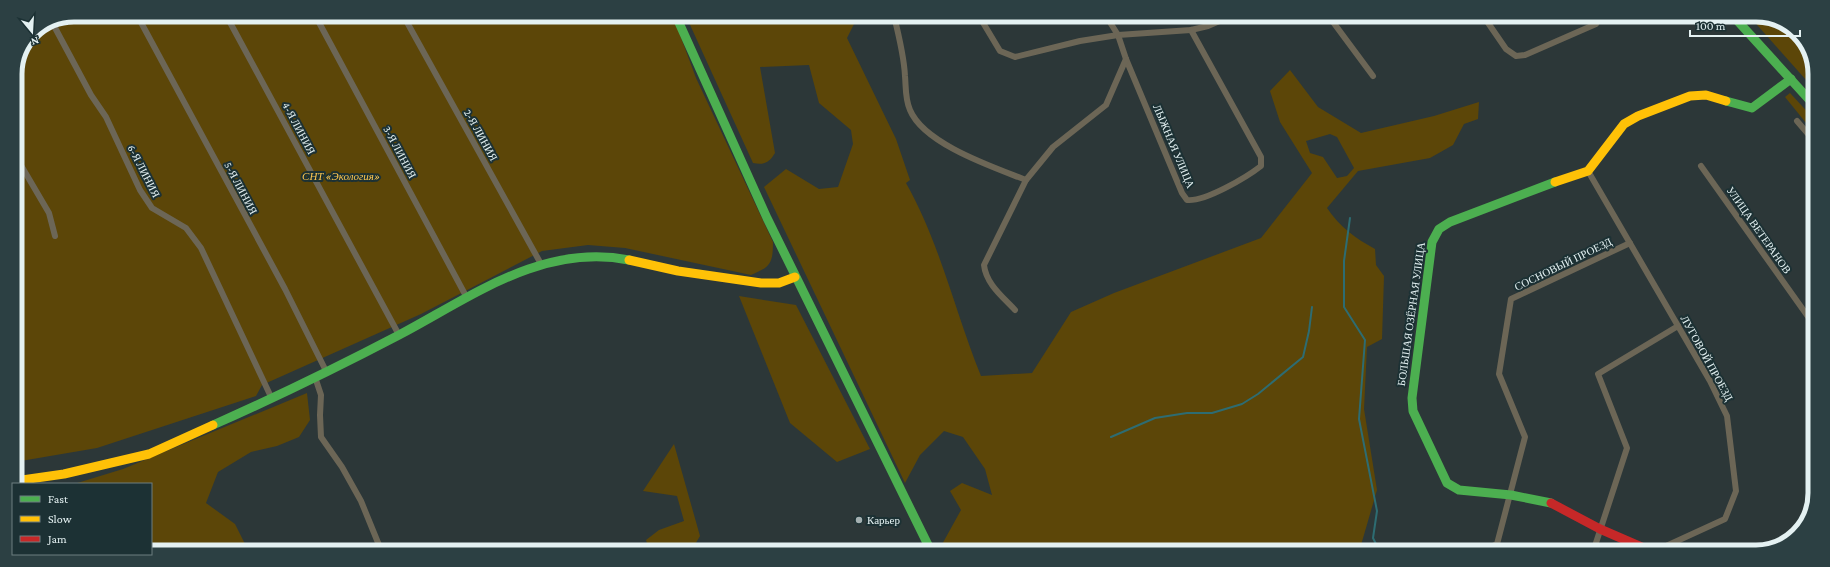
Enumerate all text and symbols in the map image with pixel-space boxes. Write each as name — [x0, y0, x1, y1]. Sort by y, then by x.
north arrow — [12, 12, 52, 52]
scale bar — [1690, 12, 1800, 38]
text: 100 m — [1696, 19, 1726, 33]
text: N — [29, 35, 41, 49]
street label: 4-Я ЛИНИЯ — [280, 100, 318, 157]
street label: ЛЫЖНАЯ УЛИЦА — [1151, 102, 1197, 190]
street label: 2-Я ЛИНИЯ — [462, 107, 500, 164]
street label: 3-Я ЛИНИЯ — [381, 124, 419, 181]
street label: 6-Я ЛИНИЯ — [126, 143, 163, 200]
street label: 5-Я ЛИНИЯ — [222, 160, 260, 217]
park label: СНТ «Экология» — [302, 170, 380, 182]
street label: УЛИЦА ВЕТЕРАНОВ — [1724, 184, 1794, 276]
street label: СОСНОВЫЙ ПРОЕЗД — [1512, 235, 1614, 293]
street label: БОЛЬШАЯ ОЗЁРНАЯ УЛИЦА — [1395, 241, 1427, 387]
street label: ЛУГОВОЙ ПРОЕЗД — [1679, 313, 1736, 403]
legend — [12, 483, 152, 555]
text: Fast — [48, 492, 69, 506]
text: Slow — [48, 512, 72, 526]
place label: Карьер — [867, 514, 900, 526]
marker: Карьер — [854, 515, 864, 525]
text: Jam — [47, 532, 67, 546]

